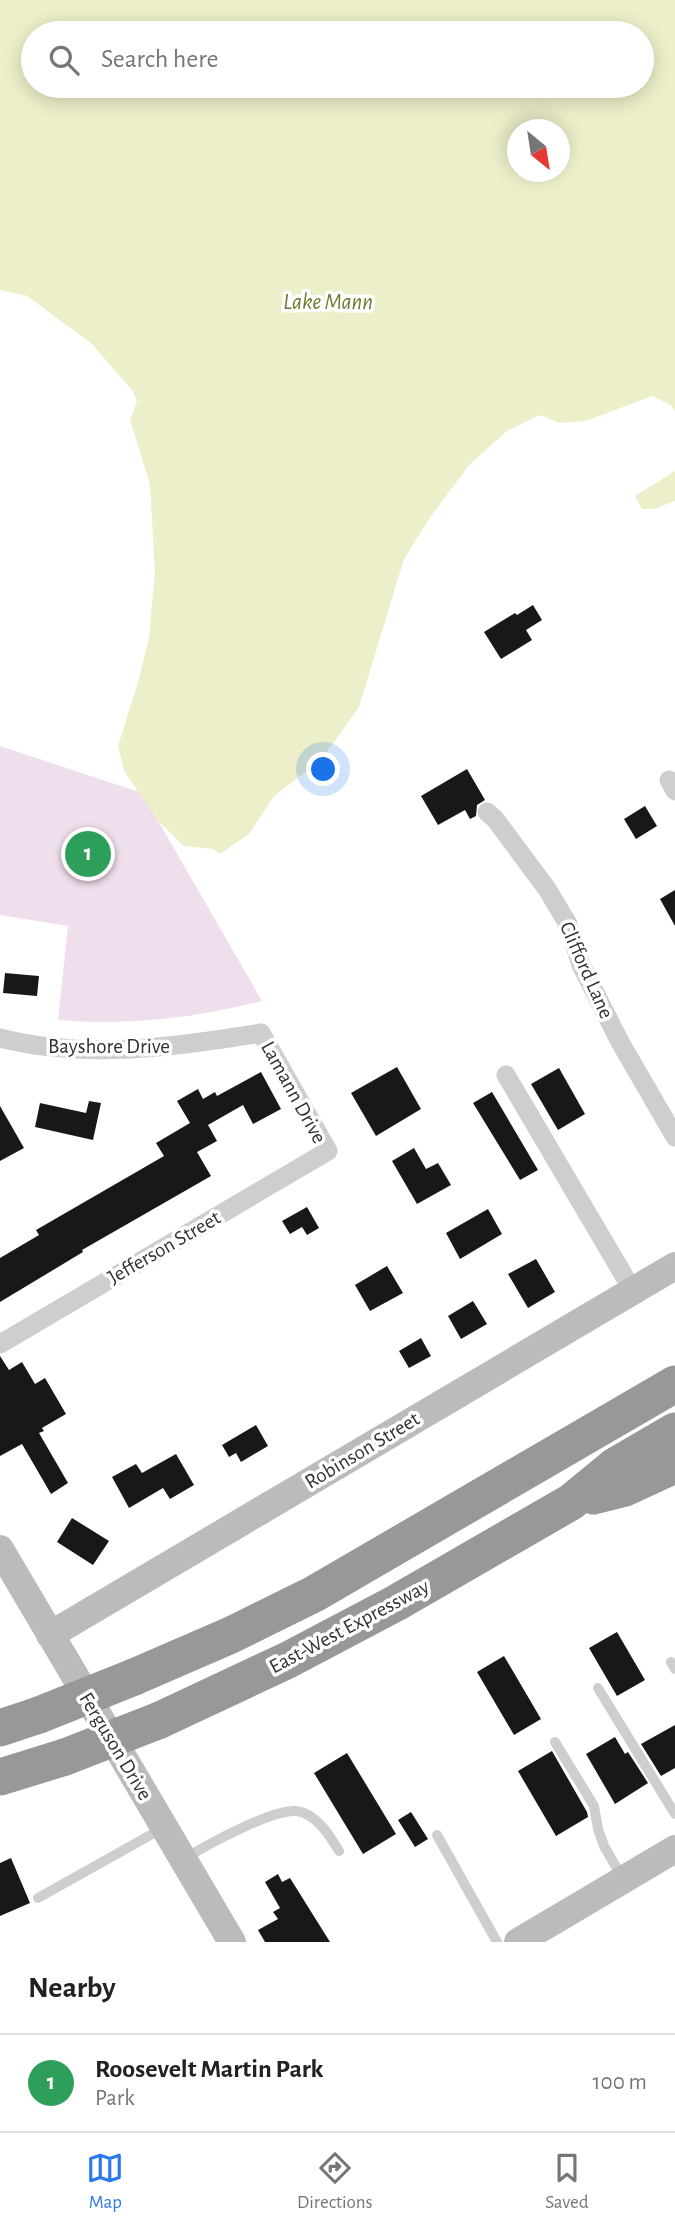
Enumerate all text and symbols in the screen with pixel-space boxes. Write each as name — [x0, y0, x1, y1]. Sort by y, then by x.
search box — [21, 21, 654, 98]
icon: search — [45, 41, 83, 79]
text: Search here — [101, 46, 219, 72]
north arrow — [507, 119, 570, 182]
water label: Lake Mann — [283, 291, 373, 314]
your location — [306, 752, 340, 786]
pin: 1 — [65, 828, 111, 880]
street label: Clifford Lane — [556, 919, 617, 1022]
street label: Bayshore Drive — [48, 1036, 170, 1057]
street label: Lamann Drive — [257, 1038, 330, 1147]
street label: Jefferson Street — [104, 1207, 224, 1288]
street label: Robinson Street — [301, 1408, 423, 1493]
street label: East-West Expressway — [266, 1575, 433, 1677]
street label: Ferguson Drive — [75, 1689, 156, 1804]
text: Nearby — [28, 1973, 116, 2003]
text: Roosevelt Martin Park — [95, 2056, 323, 2082]
text: 1 — [47, 2071, 55, 2094]
text: 100 m — [593, 2071, 647, 2094]
text: Park — [95, 2087, 135, 2110]
tab: Map — [86, 2149, 124, 2214]
tab: Directions — [297, 2149, 373, 2214]
tab: Saved — [545, 2149, 589, 2214]

